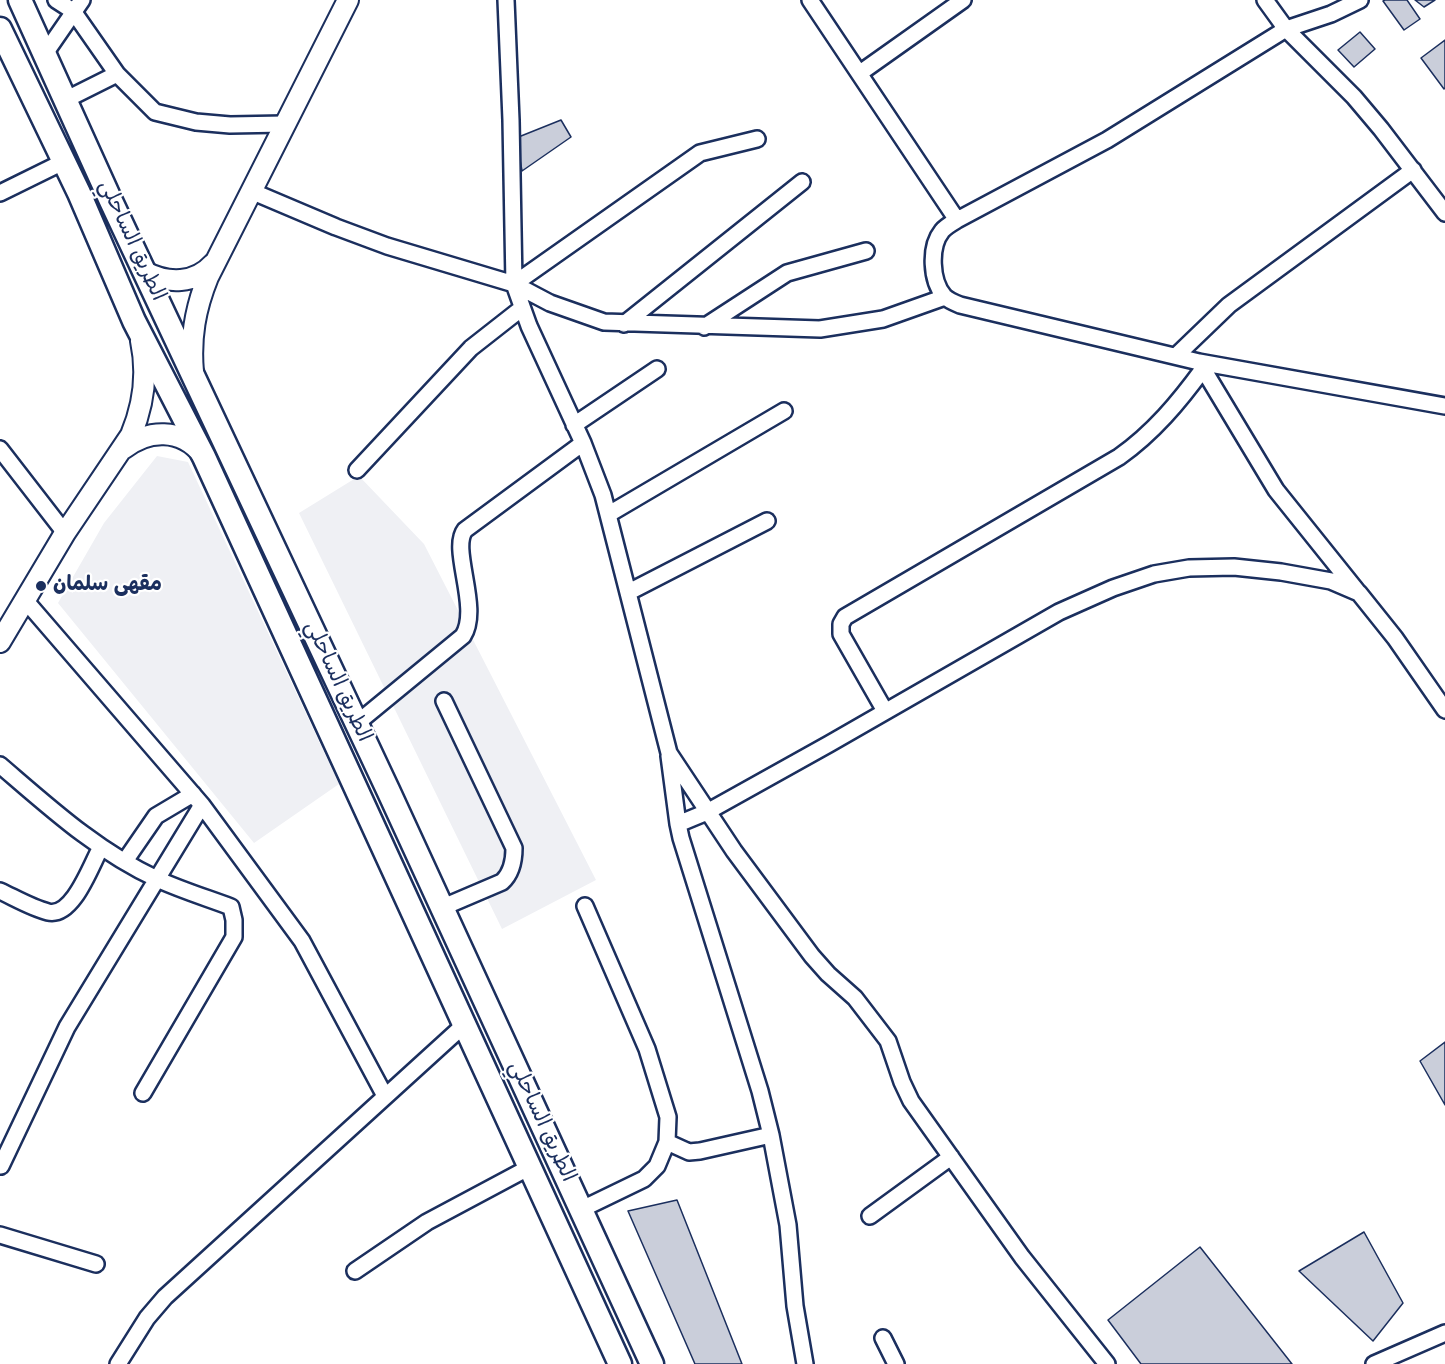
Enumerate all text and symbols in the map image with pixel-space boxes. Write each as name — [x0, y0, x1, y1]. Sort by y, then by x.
street label: الطريق الساحلي — [92, 177, 170, 305]
place label: مقهى سلمان — [53, 573, 162, 599]
marker: مقهى سلمان — [34, 579, 48, 593]
street label: الطريق الساحلي — [298, 618, 376, 746]
street label: الطريق الساحلي — [502, 1058, 580, 1186]

